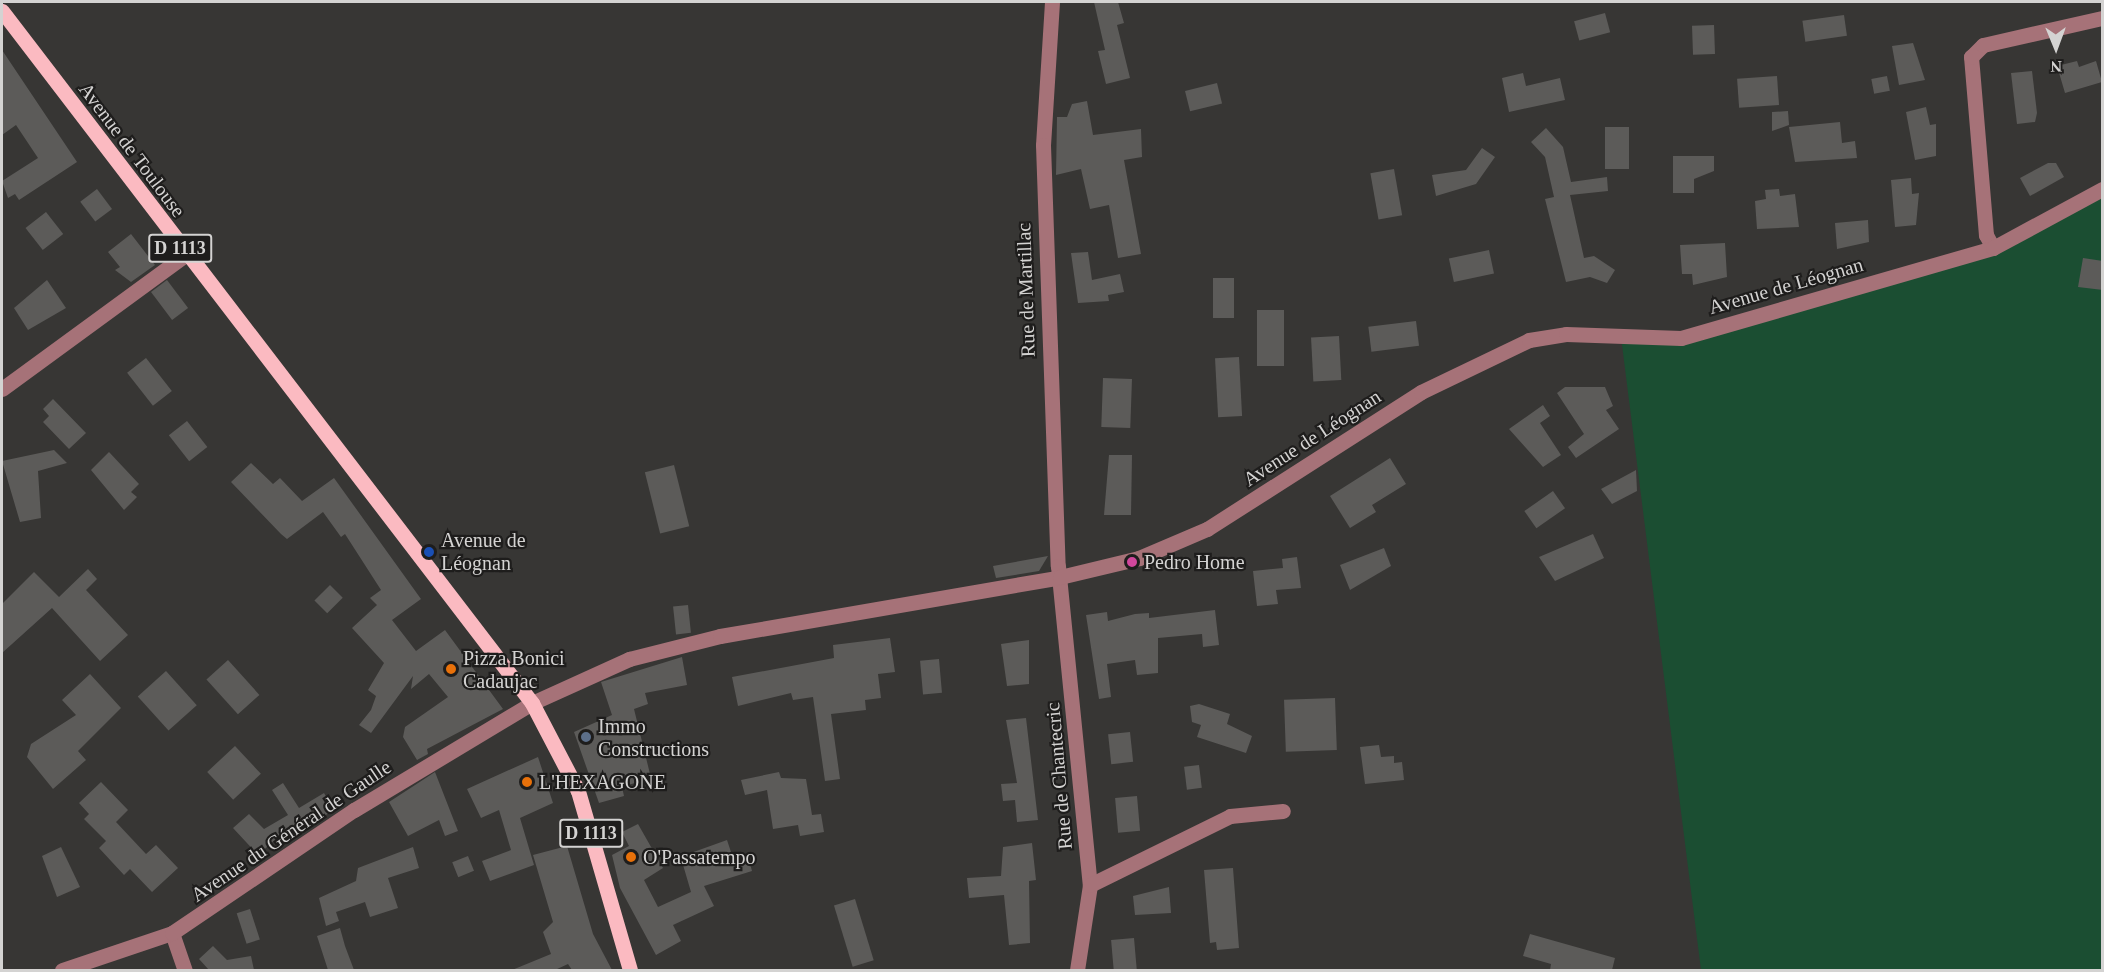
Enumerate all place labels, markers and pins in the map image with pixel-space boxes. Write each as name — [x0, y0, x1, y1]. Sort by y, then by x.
place label: Avenue de Léognan — [441, 528, 526, 575]
marker: Avenue de Léognan — [422, 545, 436, 559]
place label: Pedro Home — [1144, 550, 1245, 574]
marker: Pedro Home — [1125, 555, 1139, 569]
place label: Pizza Bonici Cadaujac — [463, 646, 565, 693]
marker: Pizza Bonici Cadaujac — [444, 662, 458, 676]
place label: Immo Constructions — [598, 714, 709, 761]
marker: Immo Constructions — [579, 730, 593, 744]
place label: L'HEXAGONE — [539, 770, 666, 794]
marker: L'HEXAGONE — [520, 775, 534, 789]
place label: O'Passatempo — [643, 845, 755, 869]
marker: O'Passatempo — [624, 850, 638, 864]

